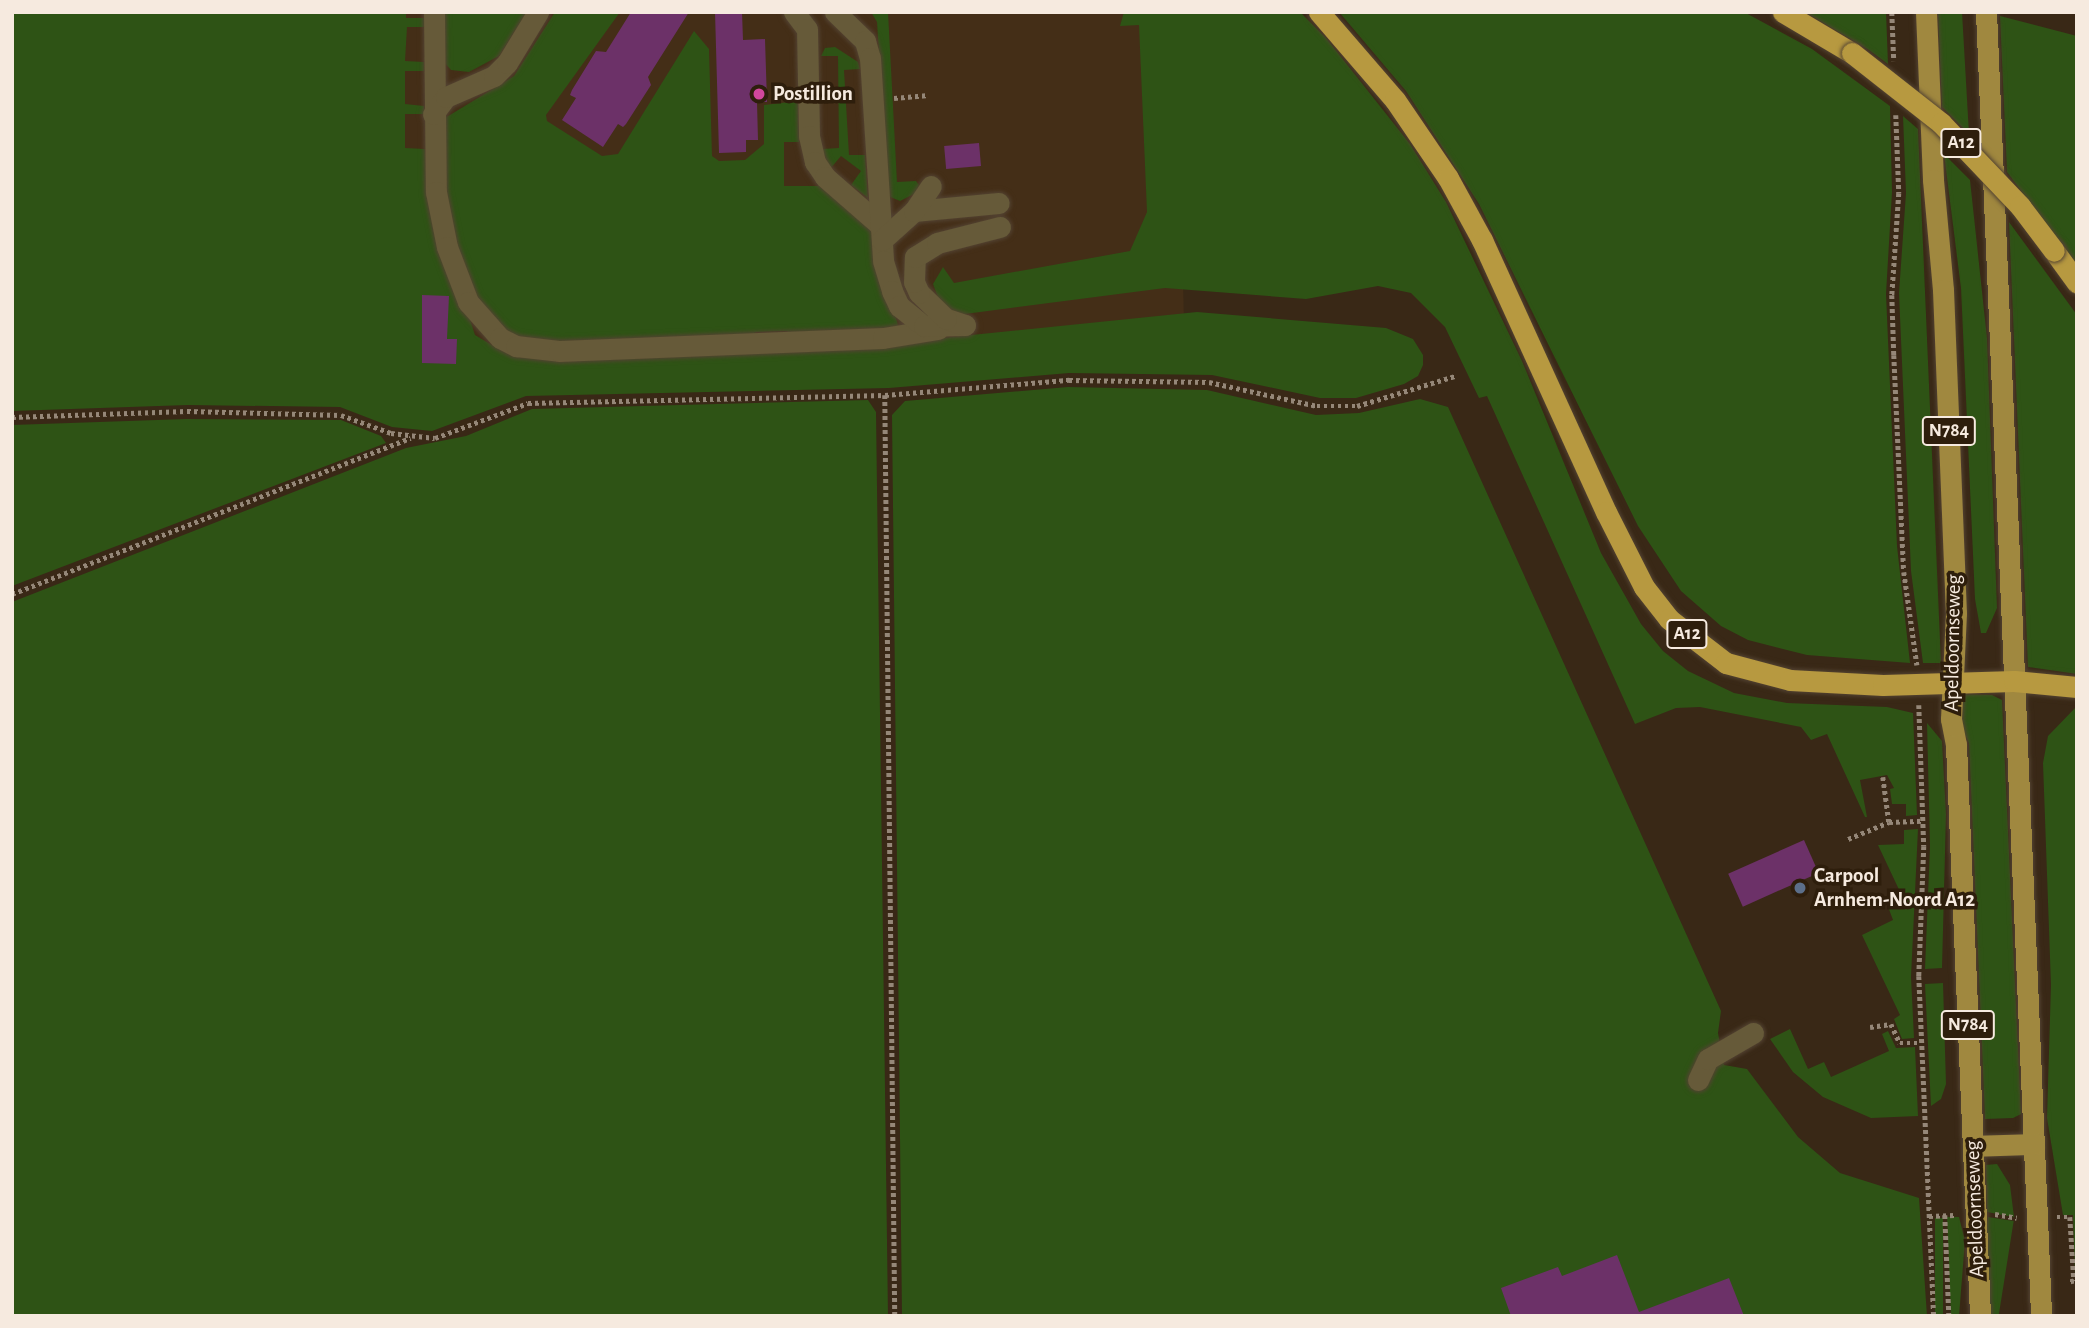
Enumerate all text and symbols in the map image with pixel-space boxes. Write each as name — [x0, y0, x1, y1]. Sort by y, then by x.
place label: Postillion — [773, 81, 853, 107]
marker: Postillion — [751, 86, 767, 102]
road number: A12 — [1940, 127, 1982, 158]
road number: N784 — [1921, 416, 1977, 446]
street label: Apeldoornseweg — [1939, 574, 1967, 712]
road number: A12 — [1666, 618, 1708, 650]
place label: Carpool Arnhem-Noord A12 — [1814, 863, 1975, 913]
marker: Carpool Arnhem-Noord A12 — [1792, 880, 1808, 896]
road number: N784 — [1940, 1009, 1996, 1040]
street label: Apeldoornseweg — [1960, 1140, 1990, 1278]

